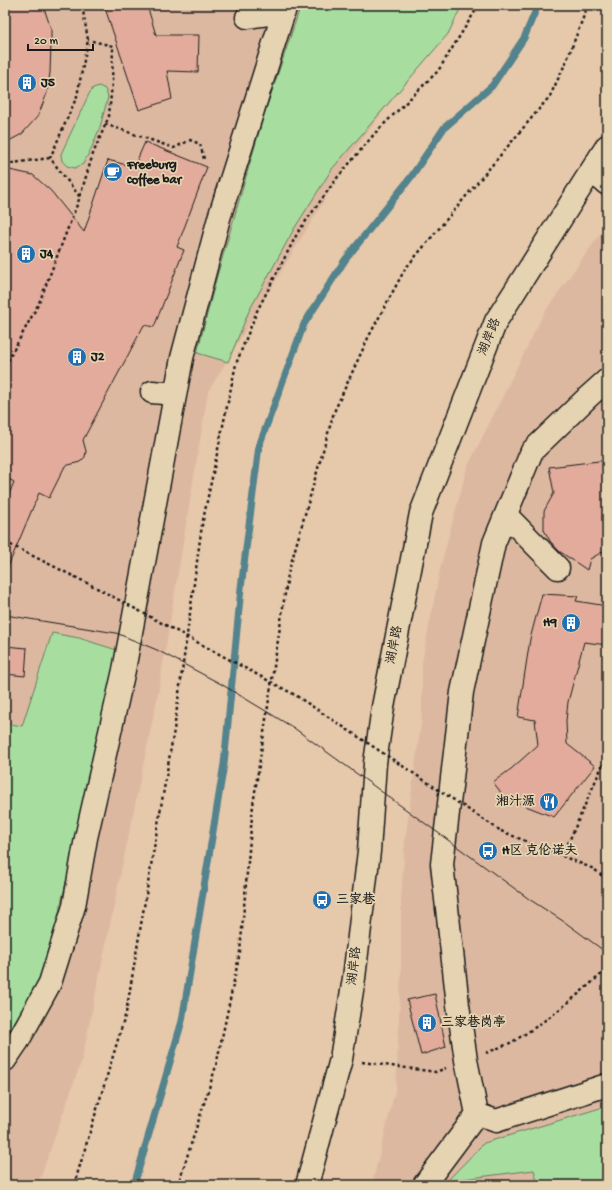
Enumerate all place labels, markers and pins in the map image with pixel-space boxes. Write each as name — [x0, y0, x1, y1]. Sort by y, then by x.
building icon: J5 — [16, 72, 38, 94]
place label: J5 — [40, 76, 55, 91]
place label: Freeburg coffee bar — [126, 158, 183, 188]
cafe icon: Freeburg coffee bar — [102, 161, 124, 183]
building icon: J4 — [15, 243, 37, 265]
place label: J4 — [39, 247, 54, 262]
building icon: J2 — [66, 346, 88, 368]
place label: J2 — [90, 350, 105, 365]
building icon: H9 — [560, 612, 582, 634]
place label: H9 — [543, 616, 557, 631]
restaurant icon: 湘汁源 — [538, 791, 560, 813]
place label: 湘汁源 — [496, 794, 535, 810]
bus stop icon: H区 克伦诺夫 — [477, 840, 499, 862]
place label: H区 克伦诺夫 — [502, 843, 578, 859]
bus stop icon: 三家巷 — [311, 889, 333, 911]
place label: 三家巷 — [336, 892, 376, 908]
building icon: 三家巷岗亭 — [416, 1012, 438, 1034]
place label: 三家巷岗亭 — [441, 1015, 506, 1031]

